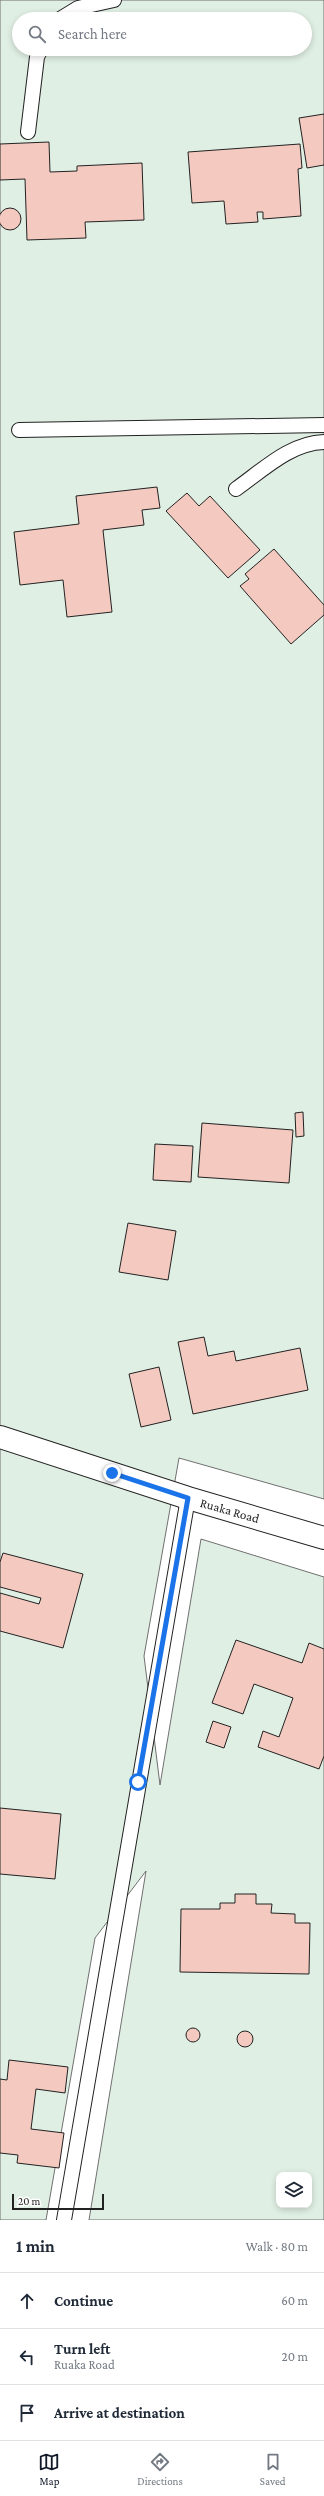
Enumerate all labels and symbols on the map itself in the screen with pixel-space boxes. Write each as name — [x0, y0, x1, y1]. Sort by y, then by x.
route end — [103, 1464, 121, 1482]
street label: Ruaka Road — [199, 1495, 261, 1526]
route start — [129, 1773, 147, 1791]
scale bar — [12, 2192, 104, 2211]

